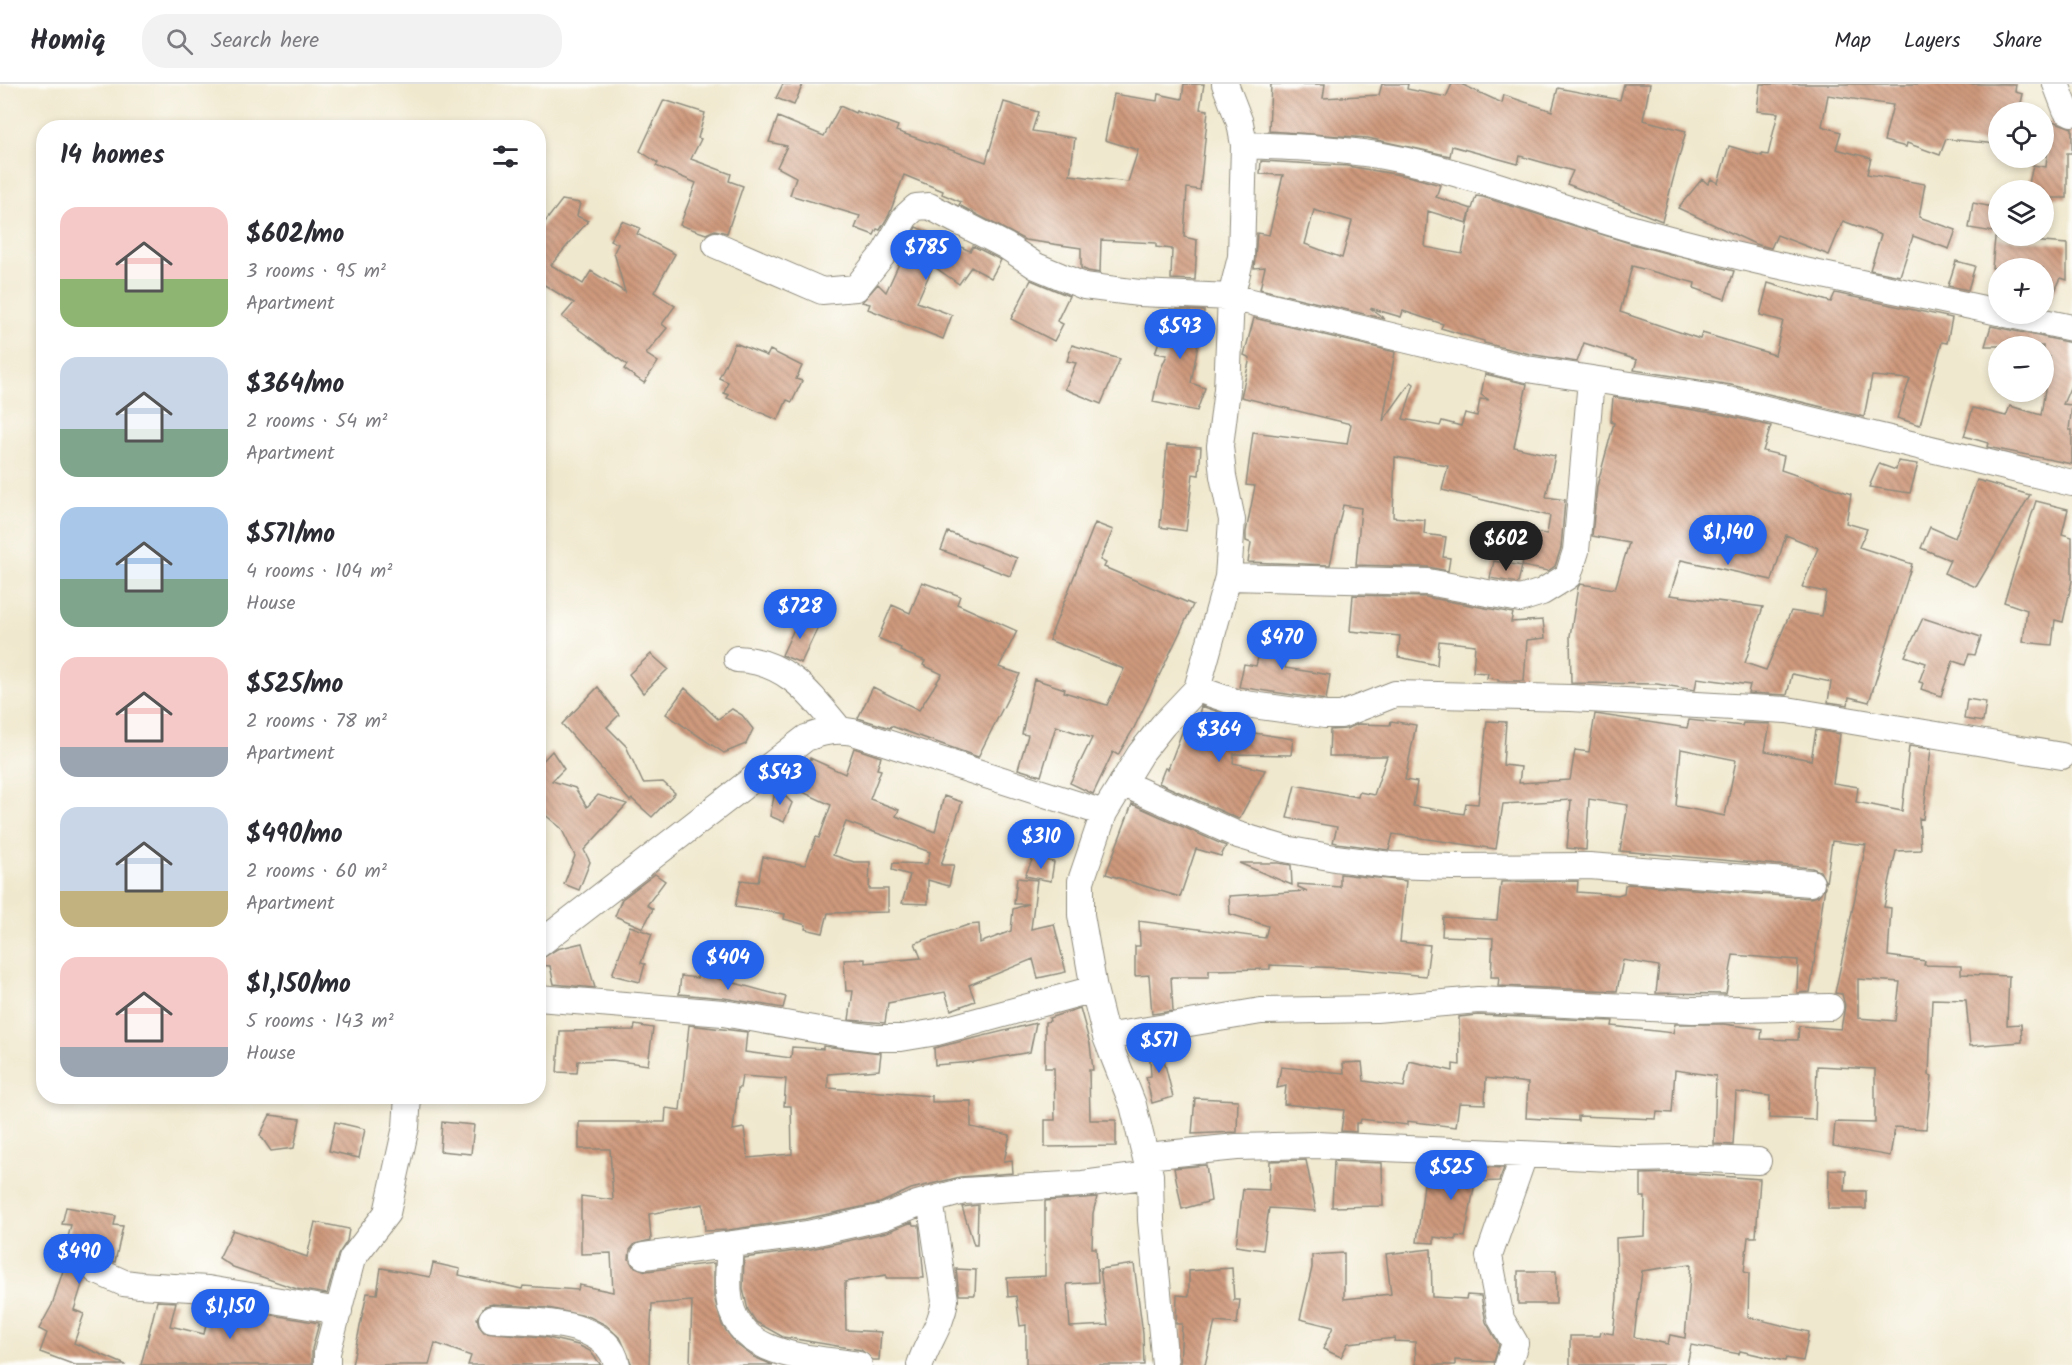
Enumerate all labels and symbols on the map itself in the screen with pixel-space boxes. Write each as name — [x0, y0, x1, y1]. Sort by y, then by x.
pin: $785 — [890, 230, 962, 281]
pin: $593 — [1144, 309, 1216, 360]
pin: $1,140 — [1679, 515, 1777, 566]
pin: $602 — [1470, 521, 1542, 572]
pin: $728 — [764, 589, 836, 640]
pin: $470 — [1246, 620, 1318, 671]
pin: $364 — [1183, 712, 1255, 763]
pin: $543 — [744, 755, 816, 806]
pin: $310 — [1005, 819, 1077, 870]
pin: $404 — [692, 940, 764, 991]
pin: $571 — [1123, 1023, 1195, 1074]
pin: $525 — [1415, 1150, 1487, 1201]
pin: $490 — [43, 1234, 115, 1285]
pin: $1,150 — [181, 1289, 279, 1340]

